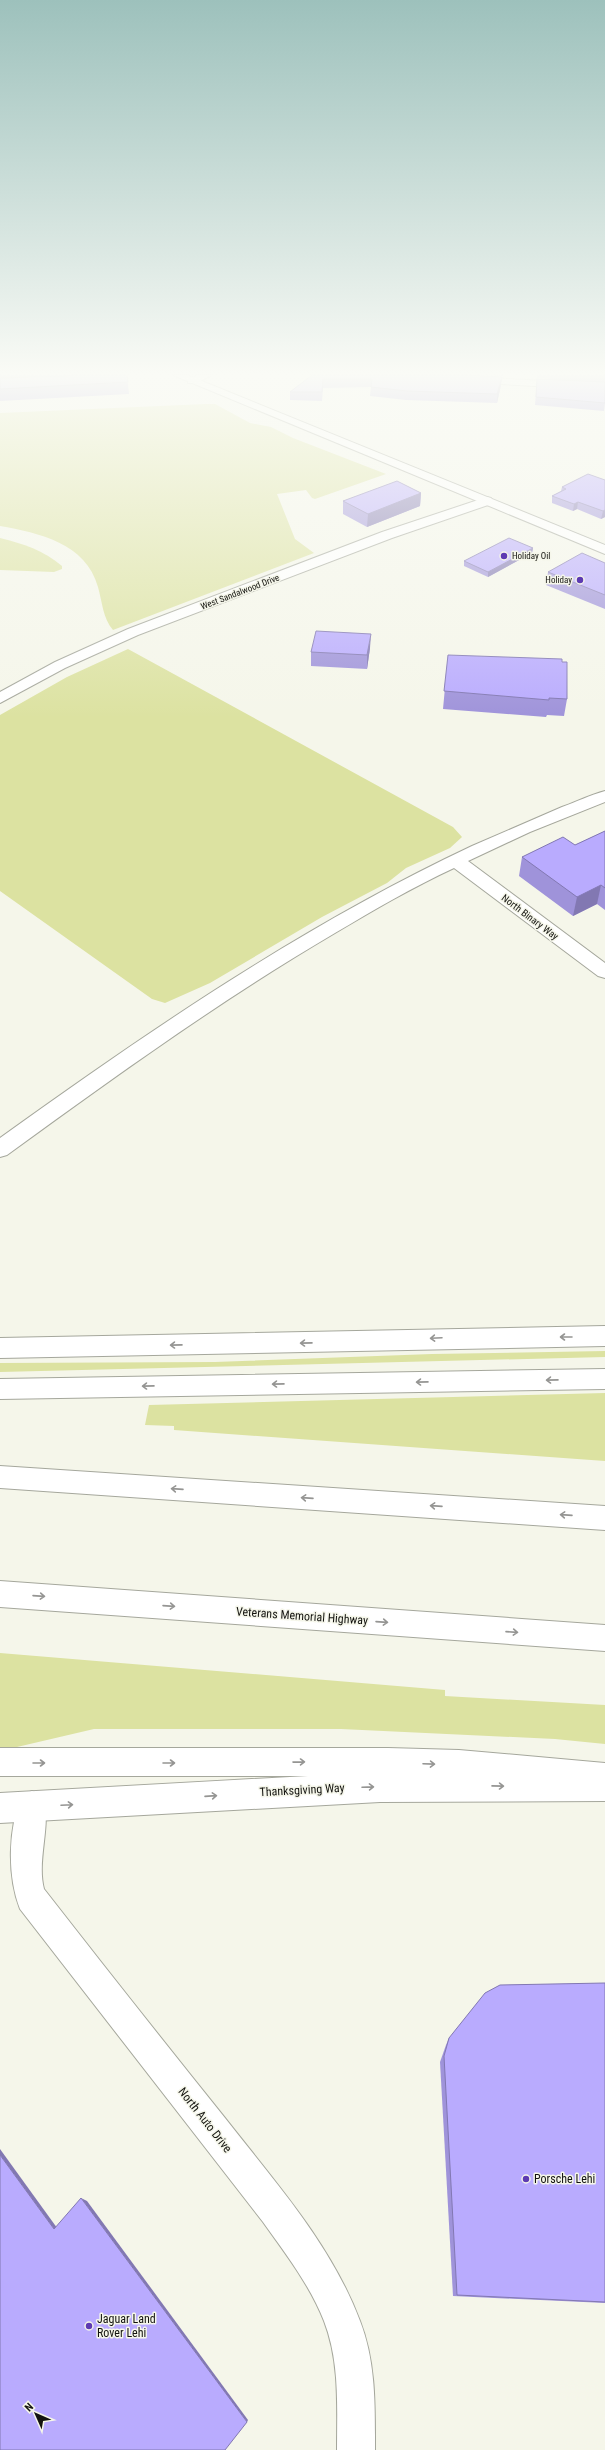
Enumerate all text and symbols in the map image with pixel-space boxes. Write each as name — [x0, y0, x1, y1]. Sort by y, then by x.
marker: Holiday Oil — [499, 551, 509, 561]
place label: Holiday Oil — [512, 551, 550, 561]
street label: West Sandalwood Drive — [199, 572, 281, 612]
place label: Holiday — [545, 575, 572, 585]
marker: Holiday — [575, 575, 585, 585]
street label: North Binary Way — [500, 892, 560, 942]
one-way arrow — [560, 1333, 573, 1340]
one-way arrow — [430, 1334, 443, 1342]
one-way arrow — [300, 1339, 313, 1347]
one-way arrow — [170, 1341, 183, 1349]
one-way arrow — [546, 1376, 559, 1384]
one-way arrow — [416, 1378, 429, 1386]
one-way arrow — [272, 1380, 285, 1388]
one-way arrow — [142, 1382, 155, 1390]
one-way arrow — [171, 1486, 184, 1493]
one-way arrow — [301, 1494, 314, 1501]
one-way arrow — [430, 1503, 443, 1510]
one-way arrow — [560, 1512, 573, 1519]
one-way arrow — [32, 1593, 45, 1600]
one-way arrow — [162, 1603, 175, 1610]
street label: Veterans Memorial Highway — [236, 1604, 368, 1628]
one-way arrow — [375, 1618, 388, 1625]
one-way arrow — [505, 1628, 518, 1635]
one-way arrow — [292, 1758, 305, 1766]
one-way arrow — [32, 1759, 45, 1767]
one-way arrow — [162, 1759, 175, 1767]
one-way arrow — [422, 1760, 435, 1768]
street label: Thanksgiving Way — [259, 1781, 345, 1799]
one-way arrow — [491, 1782, 504, 1790]
one-way arrow — [361, 1783, 374, 1791]
one-way arrow — [204, 1792, 217, 1799]
one-way arrow — [60, 1801, 73, 1809]
street label: North Auto Drive — [175, 2085, 235, 2155]
place label: Porsche Lehi — [534, 2172, 595, 2186]
marker: Porsche Lehi — [521, 2174, 531, 2184]
place label: Jaguar Land Rover Lehi — [97, 2312, 156, 2340]
marker: Jaguar Land Rover Lehi — [84, 2321, 94, 2331]
north arrow — [16, 2394, 56, 2434]
text: N — [22, 2400, 36, 2414]

